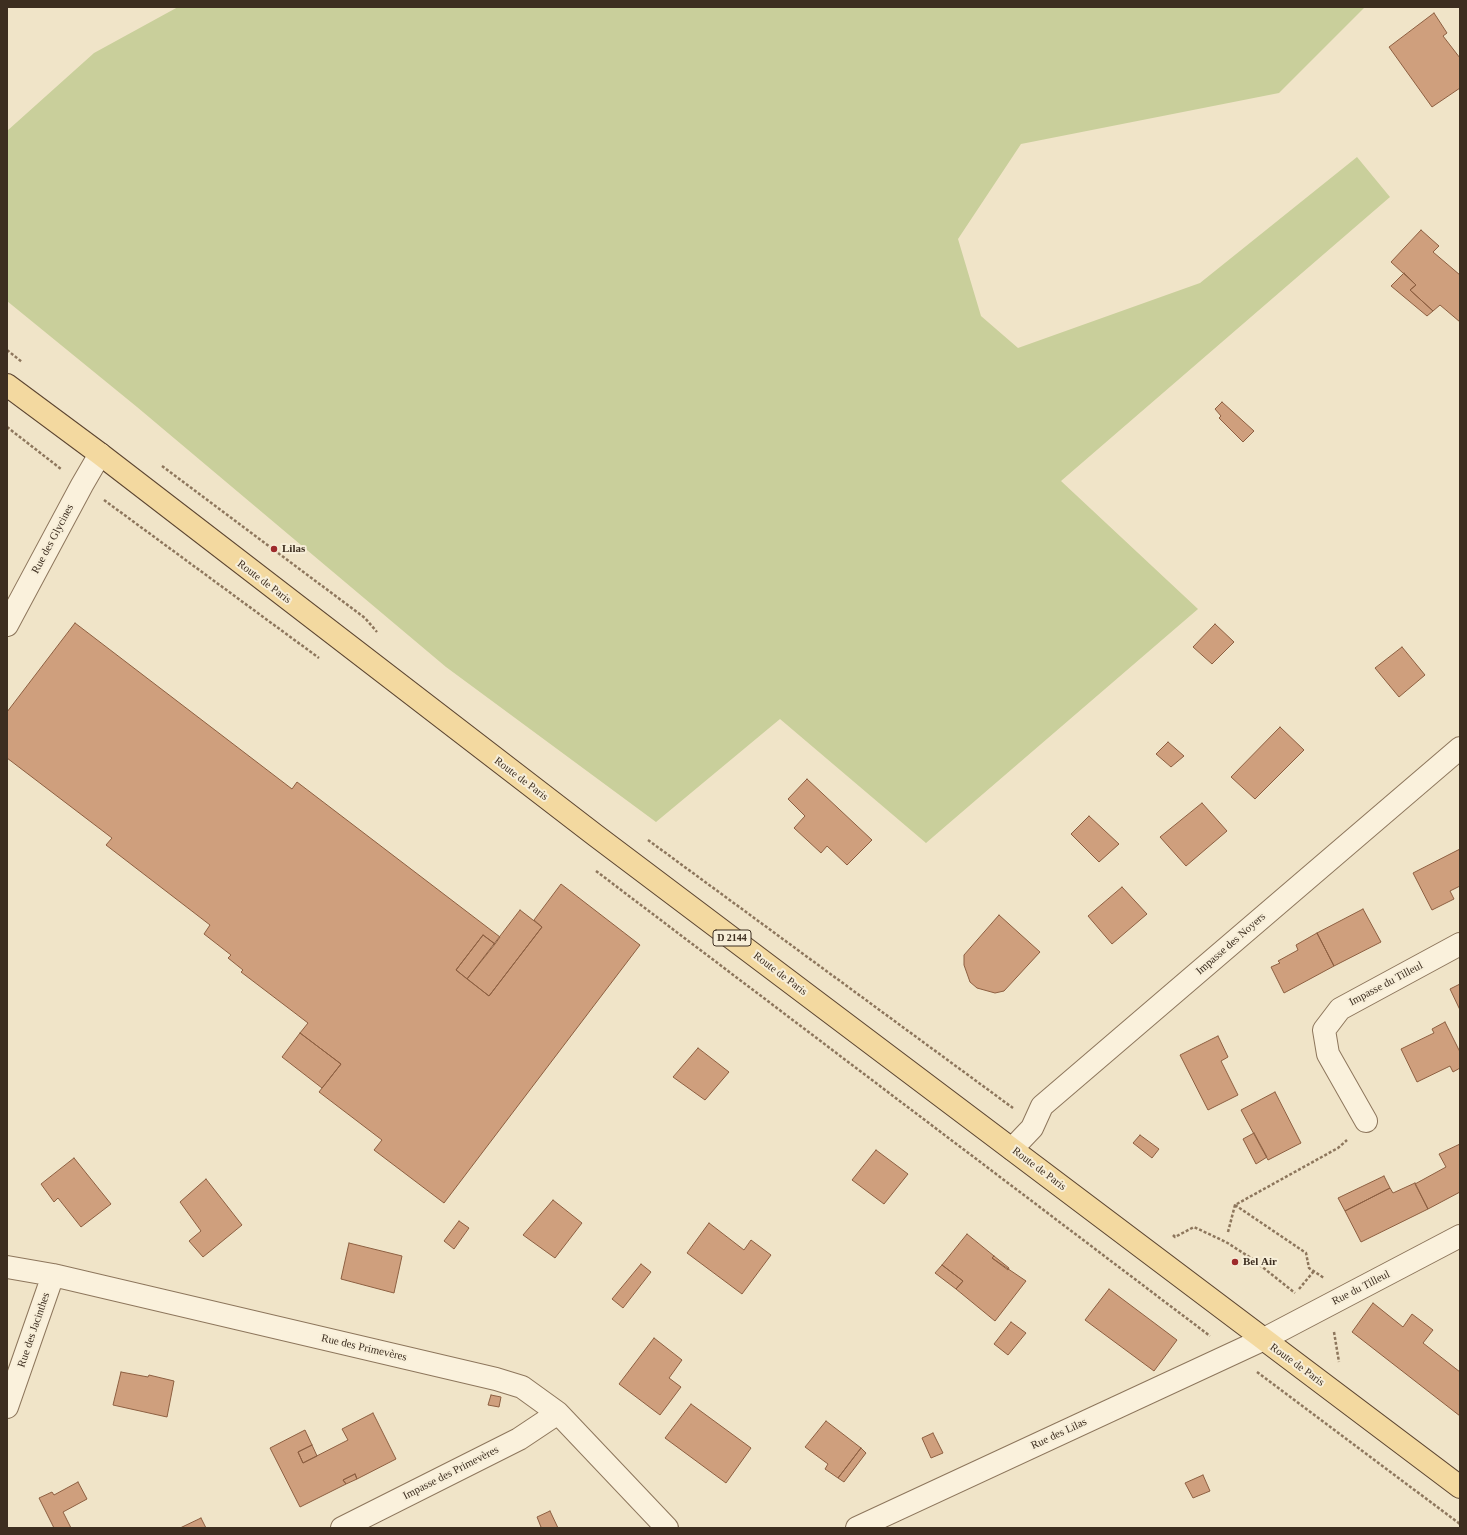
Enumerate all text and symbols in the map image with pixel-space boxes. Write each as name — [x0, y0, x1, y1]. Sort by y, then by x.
street label: Rue des Glycines — [29, 502, 77, 576]
place label: Lilas — [282, 542, 305, 556]
marker: Lilas — [269, 544, 279, 554]
street label: Route de Paris — [234, 557, 294, 607]
street label: Route de Paris — [491, 754, 551, 804]
street label: Impasse des Noyers — [1193, 910, 1269, 978]
road number: D 2144 — [713, 930, 751, 946]
street label: Route de Paris — [750, 949, 810, 999]
street label: Impasse du Tilleul — [1347, 959, 1425, 1009]
street label: Route de Paris — [1009, 1144, 1069, 1194]
place label: Bel Air — [1243, 1255, 1277, 1269]
marker: Bel Air — [1230, 1257, 1240, 1267]
street label: Rue du Tilleul — [1330, 1268, 1392, 1308]
street label: Rue des Jacinthes — [15, 1291, 53, 1369]
street label: Rue des Primevères — [320, 1332, 408, 1364]
street label: Route de Paris — [1267, 1341, 1327, 1389]
street label: Rue des Lilas — [1029, 1415, 1089, 1453]
street label: Impasse des Primevères — [401, 1443, 501, 1503]

